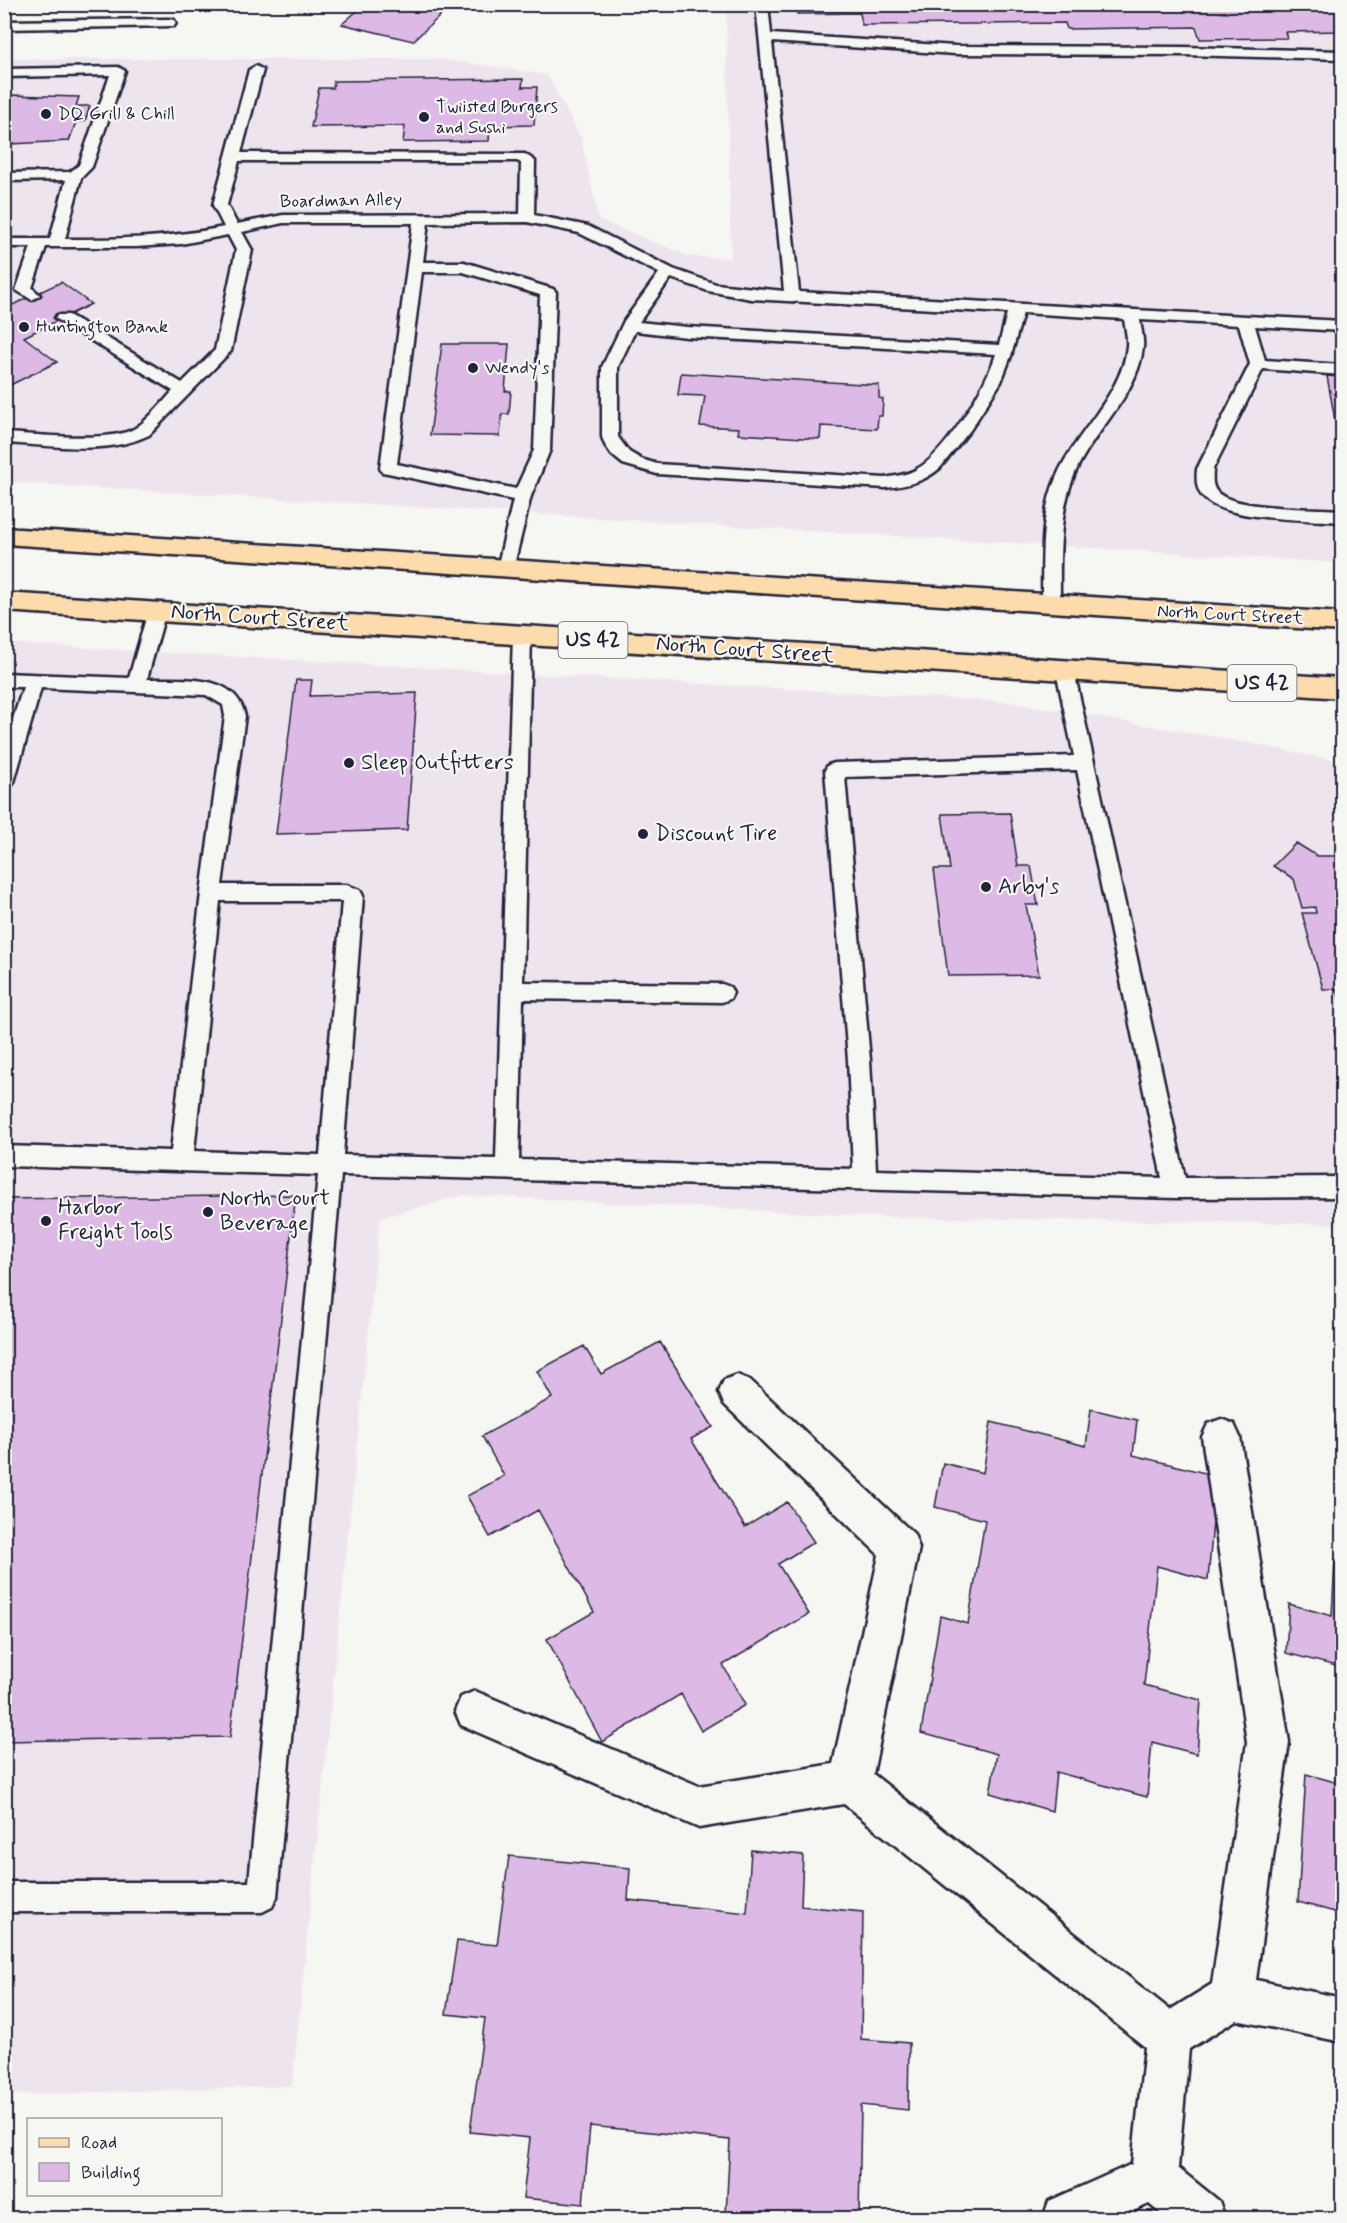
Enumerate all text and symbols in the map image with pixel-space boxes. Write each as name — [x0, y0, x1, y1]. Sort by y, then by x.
place label: Twiisted Burgers and Sushi — [436, 95, 558, 140]
place label: DQ Grill & Chill — [58, 102, 175, 126]
marker: DQ Grill & Chill — [39, 107, 53, 121]
marker: Twiisted Burgers and Sushi — [417, 110, 431, 124]
street label: Boardman Alley — [280, 188, 402, 214]
place label: Huntington Bank — [36, 315, 168, 341]
marker: Huntington Bank — [17, 320, 31, 334]
place label: Wendy's — [485, 356, 549, 380]
marker: Wendy's — [466, 361, 480, 375]
street label: North Court Street — [170, 598, 350, 638]
street label: North Court Street — [1156, 599, 1304, 631]
road number: US 42 — [558, 622, 628, 658]
street label: North Court Street — [655, 630, 835, 670]
road number: US 42 — [1228, 665, 1296, 701]
place label: Sleep Outfitters — [361, 749, 514, 777]
marker: Sleep Outfitters — [342, 756, 356, 770]
place label: Discount Tire — [655, 820, 777, 848]
marker: Discount Tire — [636, 827, 650, 841]
place label: Arby's — [998, 873, 1060, 901]
marker: Arby's — [979, 880, 993, 894]
place label: North Court Beverage — [220, 1185, 330, 1239]
place label: Harbor Freight Tools — [58, 1194, 173, 1248]
marker: North Court Beverage — [201, 1205, 215, 1219]
marker: Harbor Freight Tools — [39, 1214, 53, 1228]
legend — [27, 2118, 222, 2196]
text: Road — [81, 2131, 117, 2155]
text: Building — [81, 2161, 141, 2187]

